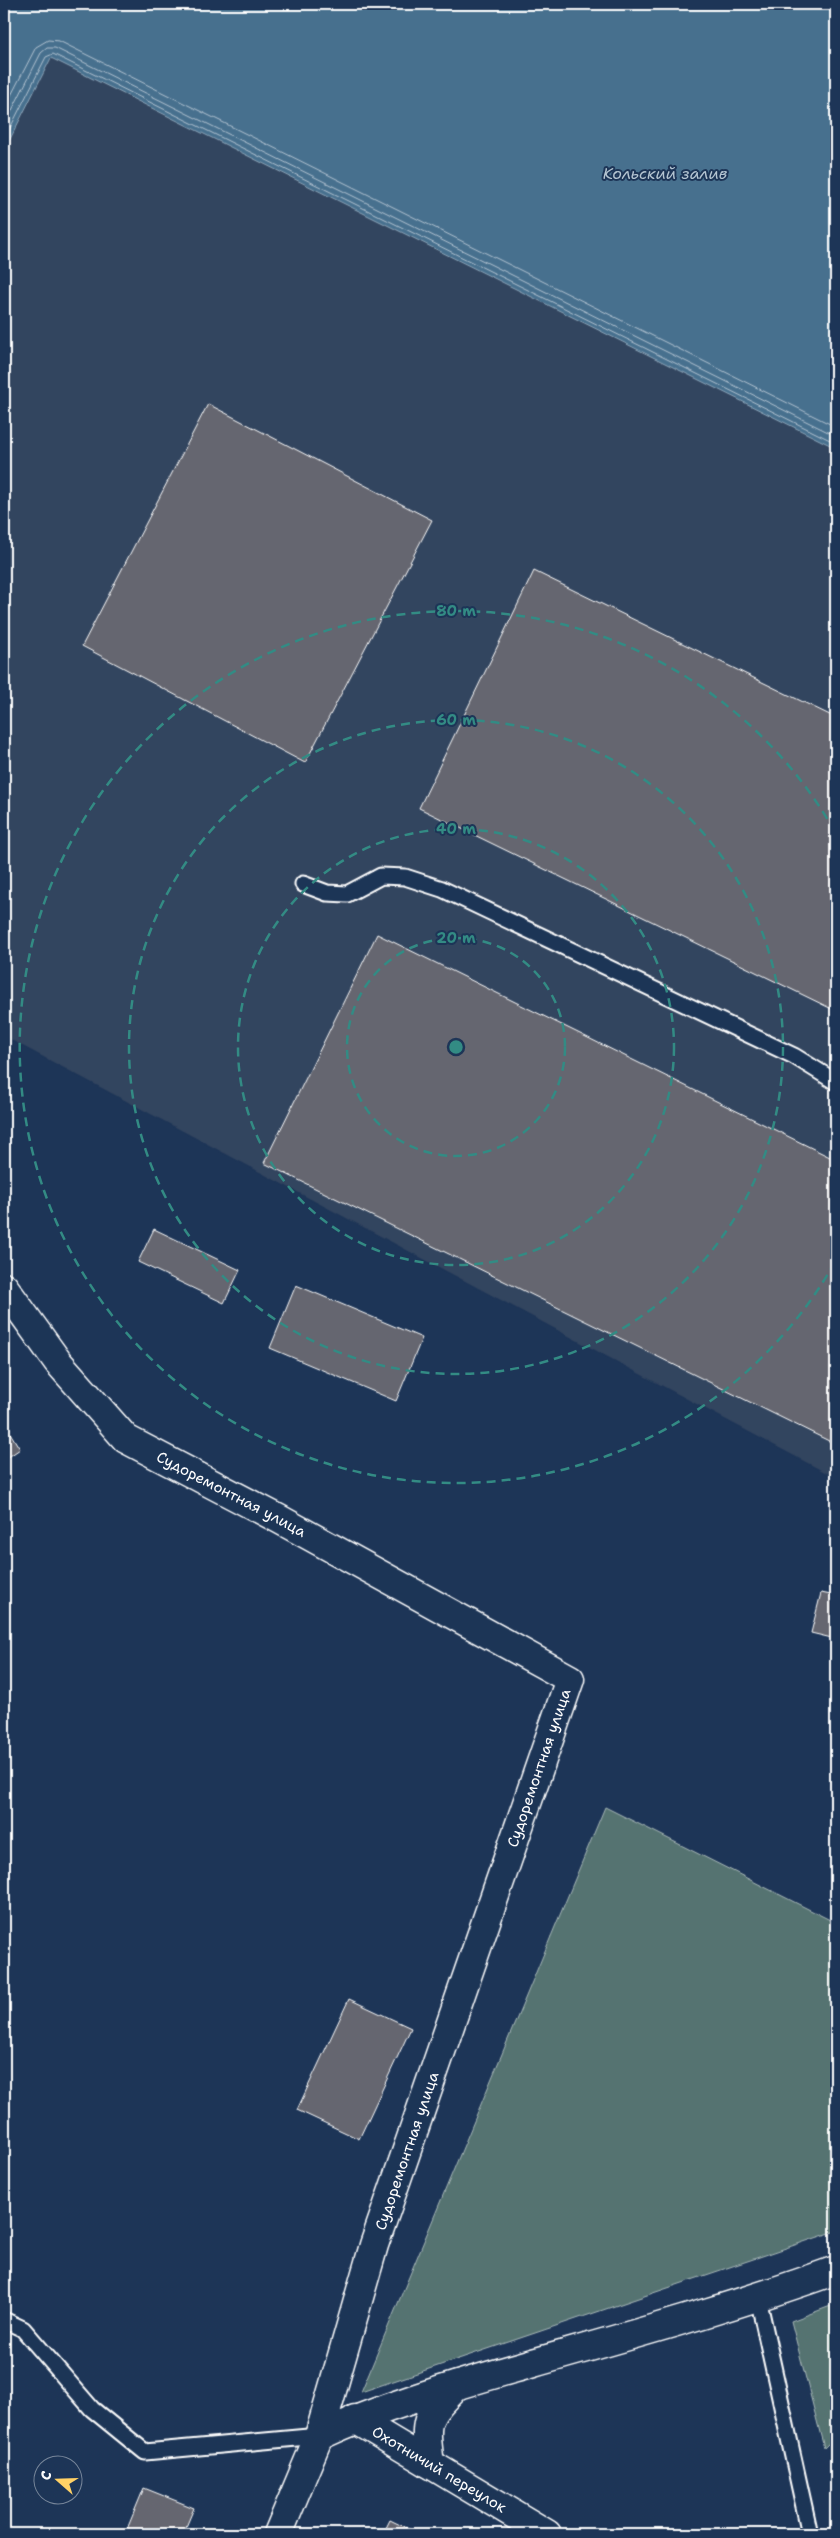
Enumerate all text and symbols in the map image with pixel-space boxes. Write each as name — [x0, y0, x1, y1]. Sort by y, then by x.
water label: Кольский залив — [603, 163, 728, 184]
text: 80 m — [436, 601, 476, 621]
text: 60 m — [436, 710, 476, 730]
text: 40 m — [436, 819, 476, 839]
text: 20 m — [436, 928, 476, 948]
centre of rings — [447, 1038, 465, 1056]
street label: Судоремонтная улица — [153, 1447, 310, 1542]
street label: Судоремонтная улица — [502, 1686, 576, 1850]
street label: Судоремонтная улица — [370, 2069, 444, 2233]
street label: Охотничий переулок — [368, 2421, 510, 2517]
north arrow — [32, 2456, 82, 2506]
text: С — [36, 2468, 56, 2483]

